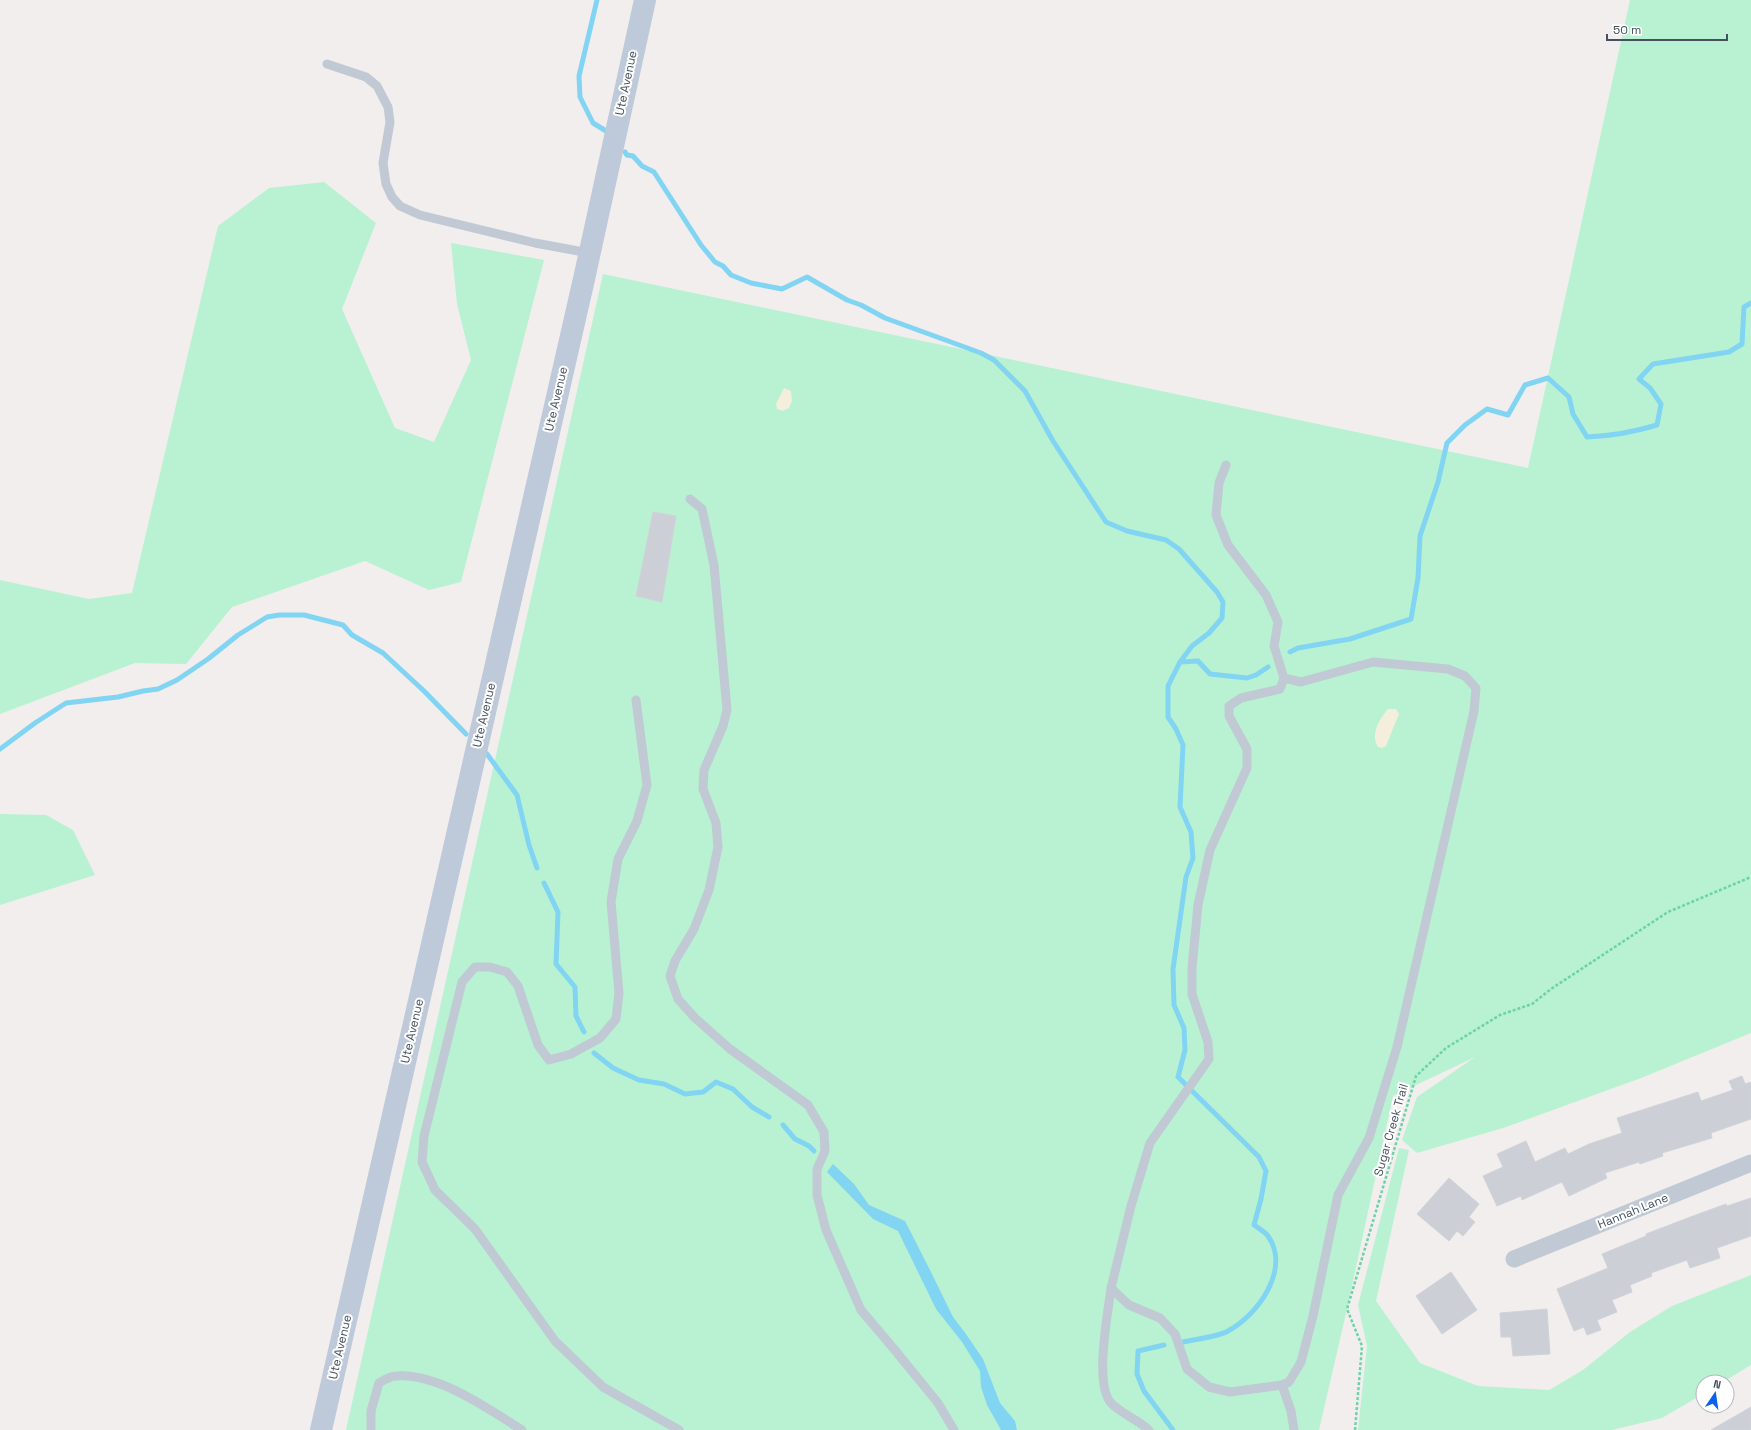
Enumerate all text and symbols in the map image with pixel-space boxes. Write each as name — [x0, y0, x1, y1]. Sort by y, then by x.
scale bar — [1607, 16, 1727, 42]
text: 50 m — [1613, 22, 1641, 38]
street label: Ute Avenue — [611, 49, 641, 117]
street label: Ute Avenue — [541, 365, 571, 433]
street label: Ute Avenue — [469, 681, 499, 749]
street label: Ute Avenue — [397, 997, 427, 1065]
street label: Sugar Creek Trail — [1370, 1082, 1412, 1178]
street label: Hannah Lane — [1595, 1190, 1671, 1232]
street label: Ute Avenue — [325, 1313, 355, 1381]
north arrow — [1695, 1374, 1735, 1414]
text: N — [1712, 1377, 1722, 1392]

